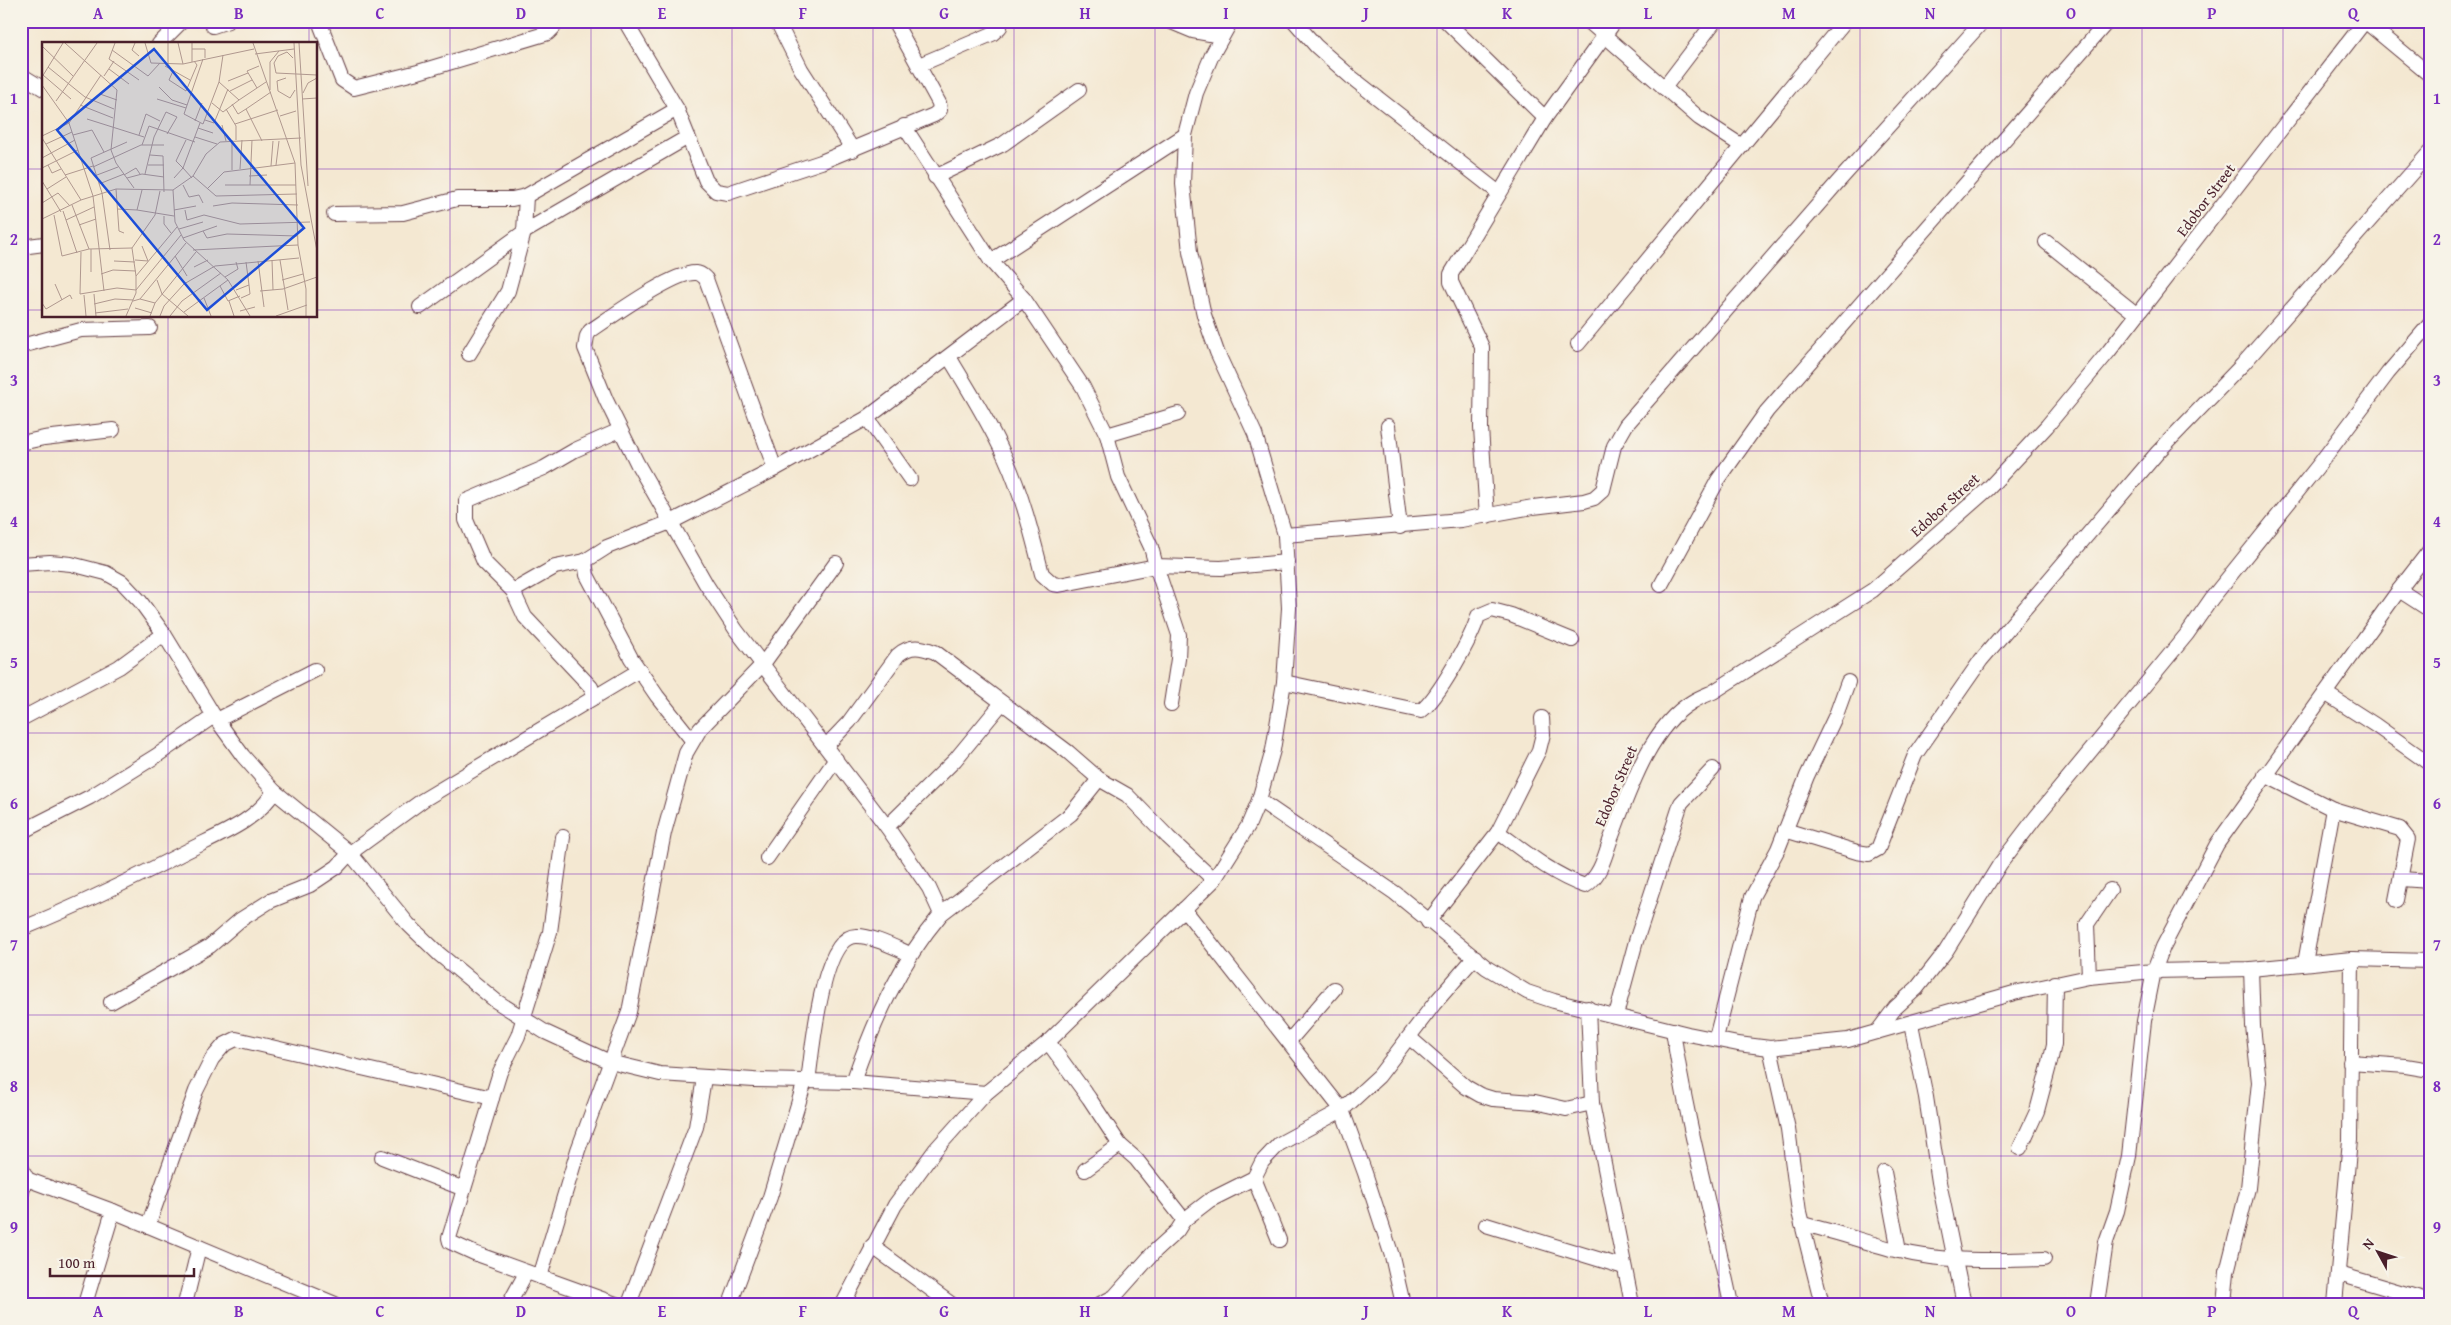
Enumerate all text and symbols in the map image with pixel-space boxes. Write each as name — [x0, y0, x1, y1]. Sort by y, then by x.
text: A — [93, 1, 104, 25]
text: B — [234, 1, 244, 25]
text: C — [375, 1, 385, 25]
text: D — [516, 1, 526, 25]
text: E — [658, 1, 667, 25]
text: F — [799, 1, 807, 25]
text: G — [939, 1, 949, 25]
text: H — [1079, 1, 1091, 25]
text: I — [1223, 1, 1229, 25]
text: J — [1360, 1, 1369, 25]
text: K — [1502, 1, 1513, 25]
text: L — [1644, 1, 1653, 25]
text: M — [1782, 1, 1796, 25]
text: N — [1925, 1, 1936, 25]
text: O — [2066, 1, 2076, 25]
text: P — [2207, 1, 2217, 25]
text: Q — [2348, 1, 2360, 25]
inset map — [42, 42, 318, 318]
text: 1 — [10, 86, 18, 110]
text: 1 — [2433, 86, 2441, 110]
street label: Edobor Street — [2171, 158, 2240, 240]
text: 2 — [10, 227, 18, 251]
text: 2 — [2433, 227, 2441, 251]
text: 3 — [10, 368, 18, 392]
text: 3 — [2433, 368, 2441, 392]
street label: Edobor Street — [1906, 468, 1984, 541]
text: 4 — [10, 509, 18, 533]
text: 4 — [2433, 509, 2441, 533]
text: 5 — [10, 650, 18, 674]
text: 5 — [2433, 650, 2441, 674]
street label: Edobor Street — [1589, 741, 1642, 830]
text: 6 — [10, 791, 18, 815]
text: 6 — [2433, 791, 2441, 815]
text: 7 — [10, 932, 18, 956]
text: 7 — [2433, 932, 2441, 956]
text: 8 — [10, 1074, 18, 1098]
text: 8 — [2433, 1074, 2441, 1098]
text: 9 — [10, 1215, 18, 1239]
text: 9 — [2433, 1215, 2441, 1239]
north arrow — [2354, 1228, 2404, 1278]
text: N — [2357, 1233, 2379, 1254]
scale bar — [50, 1245, 194, 1277]
text: 100 m — [58, 1252, 96, 1273]
text: A — [93, 1299, 104, 1323]
text: B — [234, 1299, 244, 1323]
text: C — [375, 1299, 385, 1323]
text: D — [516, 1299, 526, 1323]
text: E — [658, 1299, 667, 1323]
text: F — [799, 1299, 807, 1323]
text: G — [939, 1299, 949, 1323]
text: H — [1079, 1299, 1091, 1323]
text: I — [1223, 1299, 1229, 1323]
text: J — [1360, 1299, 1369, 1323]
text: K — [1502, 1299, 1513, 1323]
text: L — [1644, 1299, 1653, 1323]
text: M — [1782, 1299, 1796, 1323]
text: N — [1925, 1299, 1936, 1323]
text: O — [2066, 1299, 2076, 1323]
text: P — [2207, 1299, 2217, 1323]
text: Q — [2348, 1299, 2360, 1323]

